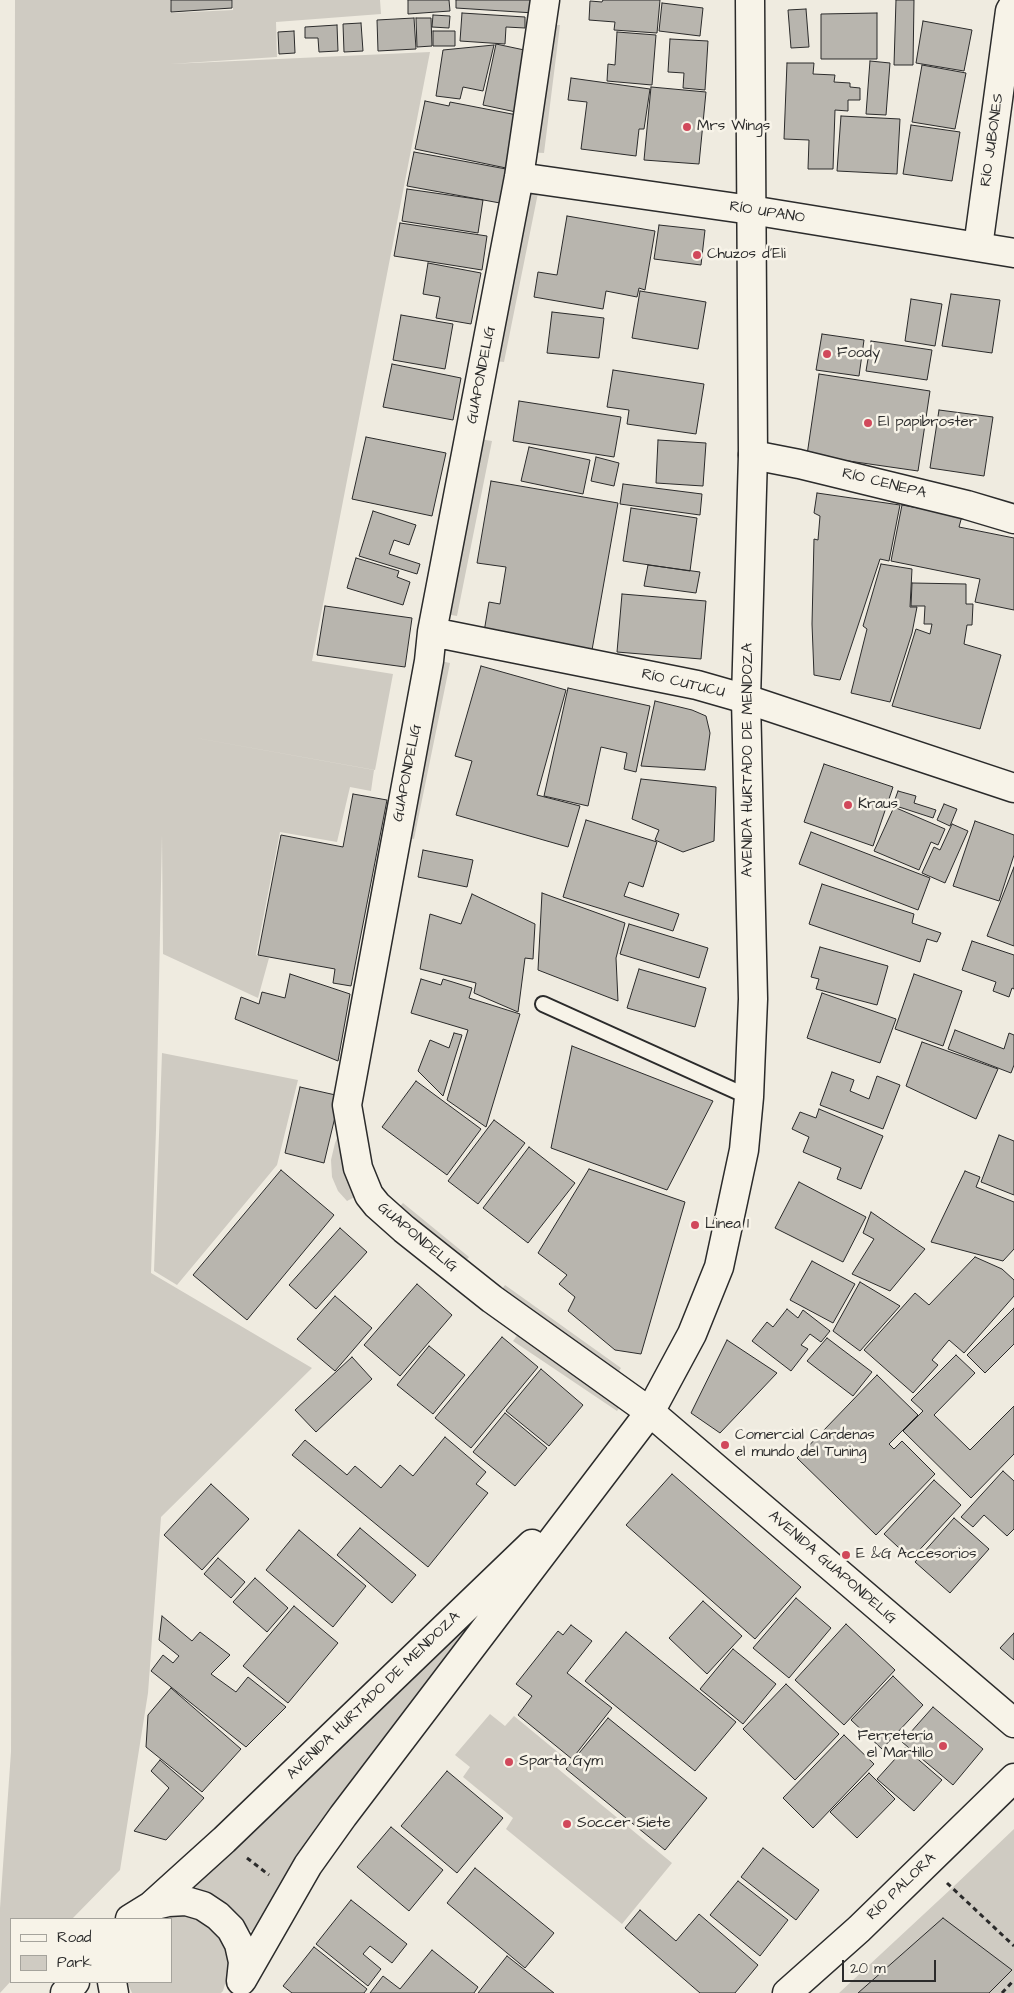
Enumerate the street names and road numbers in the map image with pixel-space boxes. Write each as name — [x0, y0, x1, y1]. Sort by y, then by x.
street label: RÍO JUBONES — [978, 92, 1008, 188]
street label: RÍO UPANO — [728, 198, 806, 228]
street label: GUAPONDELIG — [464, 325, 500, 425]
street label: RÍO CENEPA — [840, 465, 928, 503]
street label: AVENIDA HURTADO DE MENDOZA — [740, 643, 758, 877]
street label: RÍO CUTUCU — [640, 666, 726, 702]
street label: GUAPONDELIG — [390, 723, 426, 823]
street label: GUAPONDELIG — [373, 1199, 461, 1277]
street label: AVENIDA GUAPONDELIG — [764, 1507, 900, 1629]
street label: AVENIDA HURTADO DE MENDOZA — [283, 1608, 465, 1784]
street label: RÍO PALORA — [864, 1850, 940, 1924]

